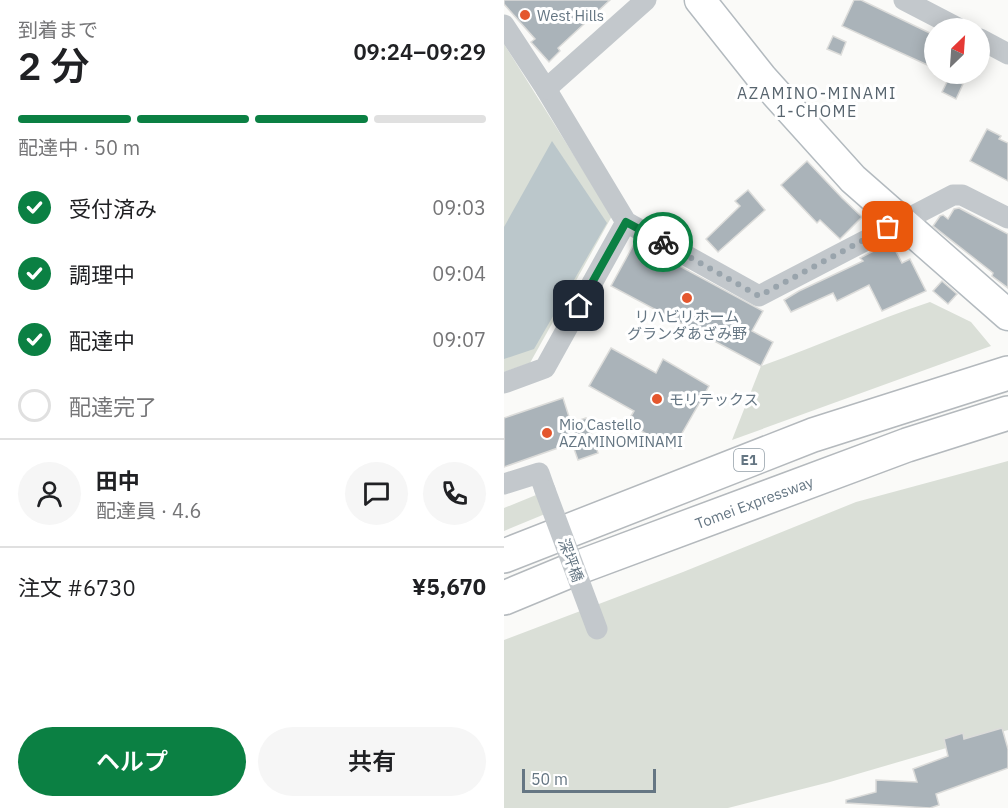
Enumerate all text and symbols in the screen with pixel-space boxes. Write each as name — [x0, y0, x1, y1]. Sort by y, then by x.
place label: West Hills — [537, 6, 604, 25]
marker: West Hills — [518, 8, 532, 22]
text: 到着まで — [18, 16, 98, 43]
north arrow — [924, 18, 990, 84]
map controls — [924, 18, 990, 84]
text: 09:24–09:29 — [353, 37, 486, 66]
text: 2 分 — [18, 40, 90, 91]
district label: AZAMINO-MINAMI 1-CHOME — [737, 83, 897, 121]
text: 配達中 · 50 m — [18, 134, 140, 161]
icon: check — [18, 191, 51, 224]
text: 受付済み — [69, 194, 157, 223]
text: 09:03 — [432, 194, 486, 221]
pin — [862, 201, 913, 252]
icon: bag — [871, 210, 904, 243]
courier — [633, 212, 693, 272]
icon: bike — [647, 226, 680, 259]
icon: check — [18, 257, 51, 290]
text: 調理中 — [69, 260, 135, 289]
text: 09:04 — [432, 260, 486, 287]
pin — [553, 280, 604, 331]
icon: home — [562, 289, 595, 322]
marker: リハビリホーム グランダあざみ野 — [680, 291, 694, 305]
place label: リハビリホーム グランダあざみ野 — [627, 307, 747, 343]
icon: check — [18, 323, 51, 356]
text: 配達中 — [69, 326, 135, 355]
text: 09:07 — [432, 326, 486, 353]
place label: モリテックス — [669, 390, 759, 409]
text: 配達完了 — [69, 392, 157, 421]
marker: モリテックス — [650, 392, 664, 406]
place label: Mio Castello AZAMINOMINAMI — [559, 415, 683, 451]
marker: Mio Castello AZAMINOMINAMI — [540, 426, 554, 440]
road number: E1 — [734, 449, 764, 471]
button: person — [18, 462, 81, 525]
button: chat — [345, 462, 408, 525]
button: phone — [423, 462, 486, 525]
text: 田中 — [96, 466, 140, 495]
street label: Tomei Expressway — [692, 471, 816, 533]
text: 配達員 · 4.6 — [96, 497, 201, 524]
street label: 深坪橋 — [554, 536, 588, 584]
text: ¥5,670 — [412, 572, 486, 601]
text: 注文 #6730 — [18, 573, 136, 602]
button: ヘルプ — [18, 727, 246, 796]
button: 共有 — [258, 727, 486, 796]
scale bar — [522, 766, 656, 794]
text: 50 m — [531, 769, 568, 789]

